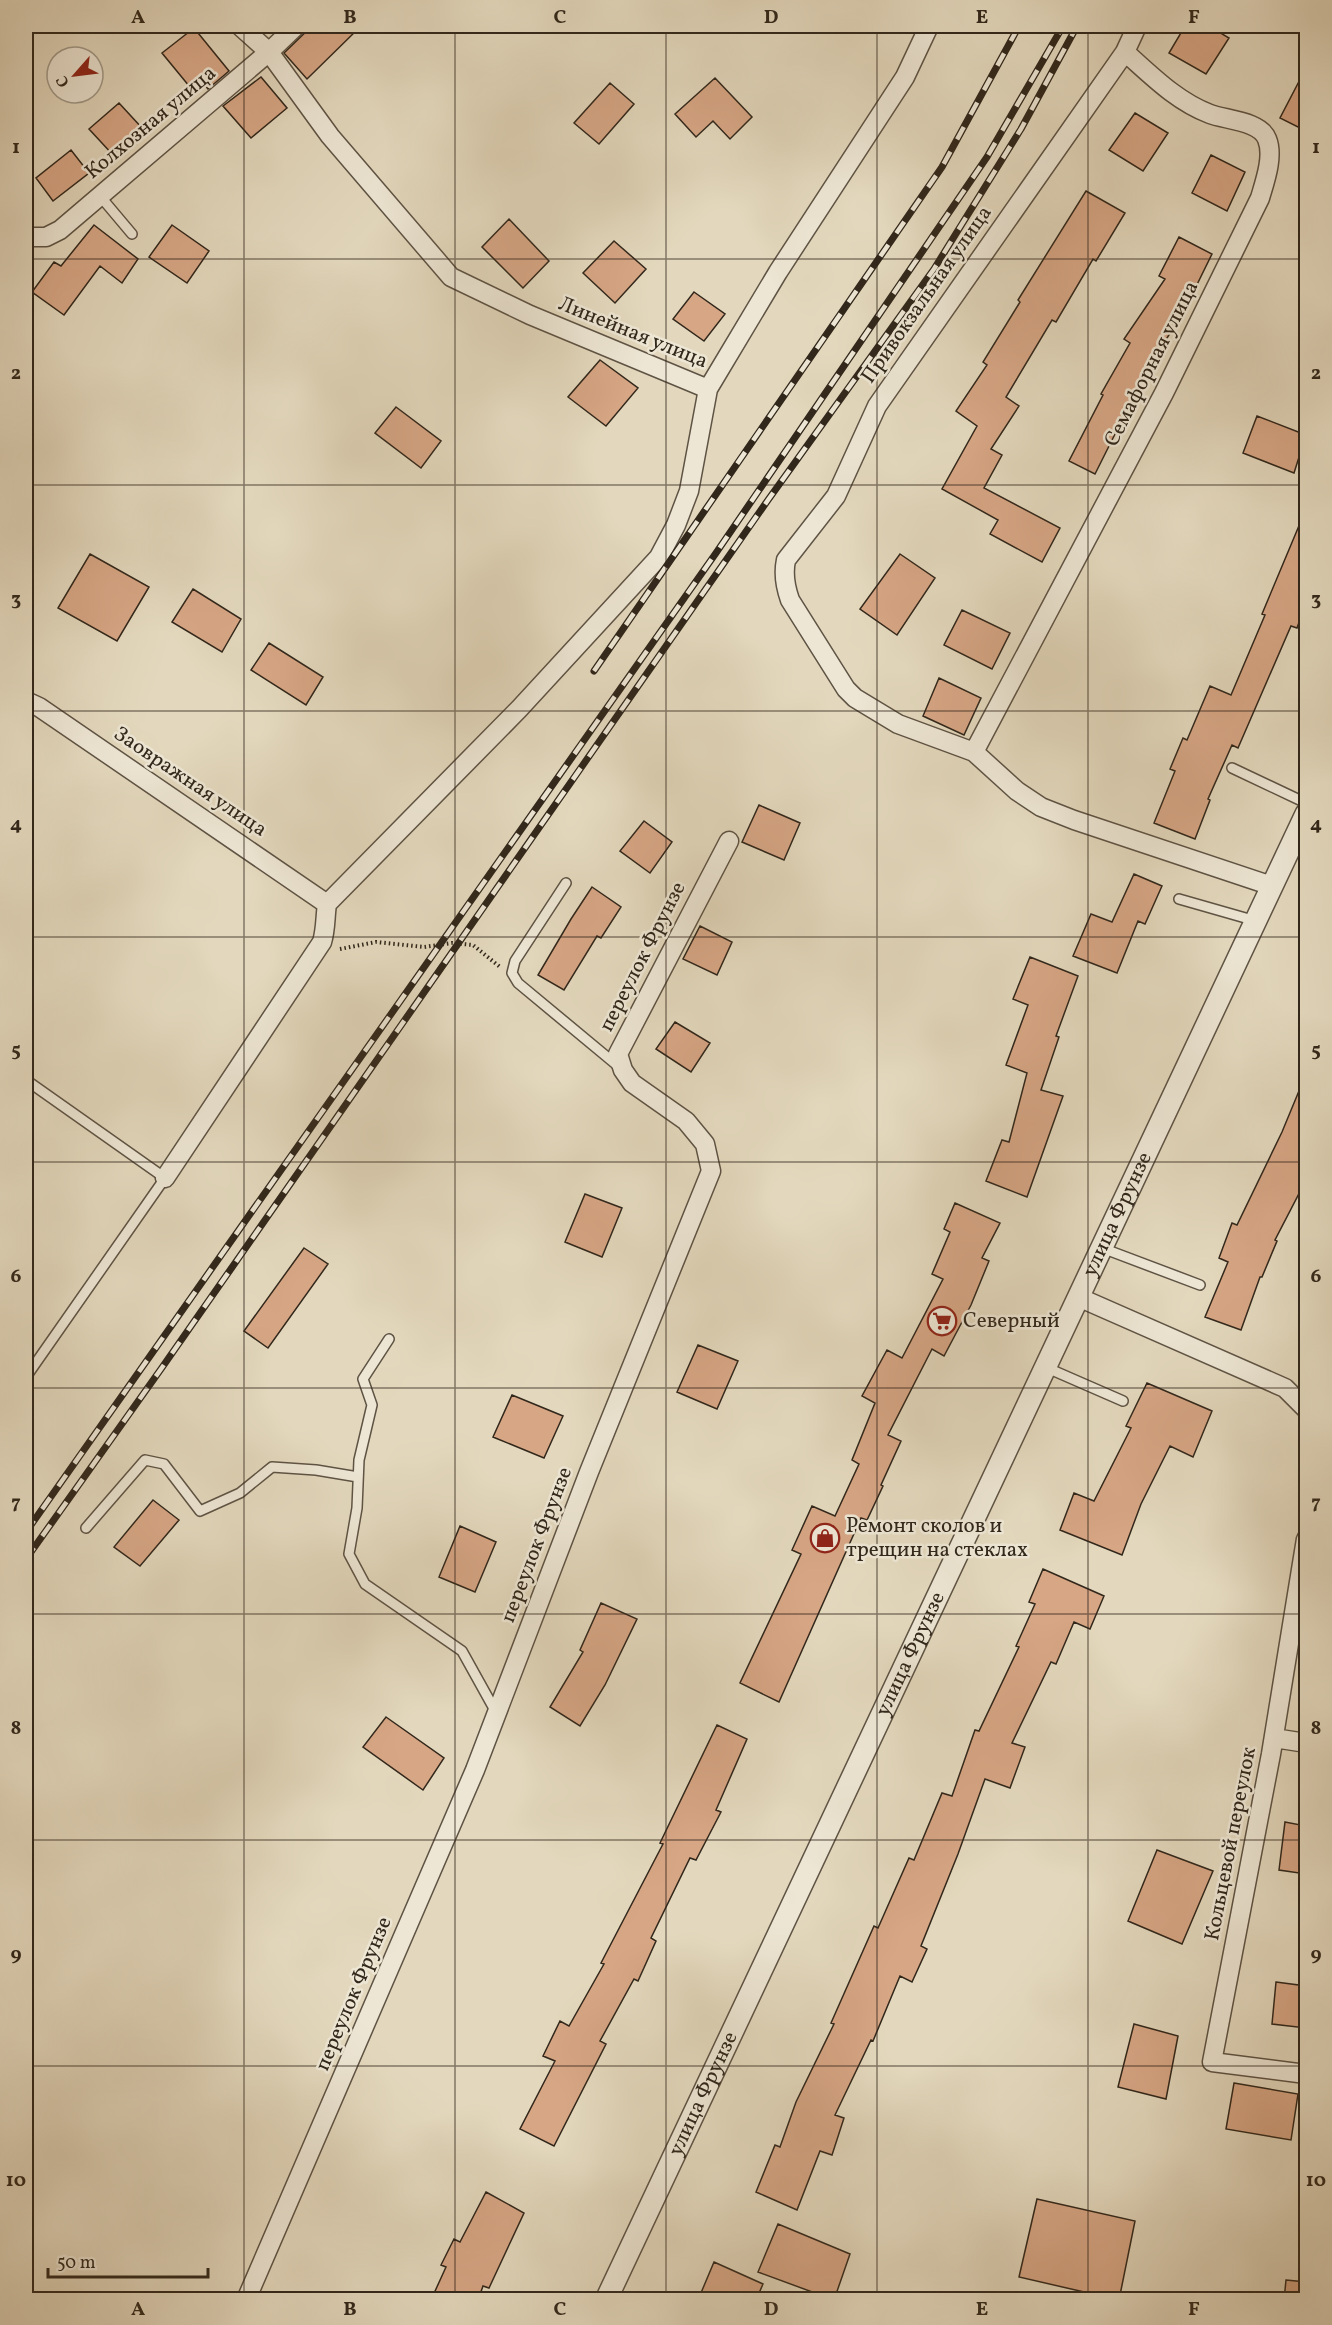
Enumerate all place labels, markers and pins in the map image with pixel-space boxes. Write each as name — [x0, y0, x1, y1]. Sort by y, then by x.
supermarket icon: Северный — [926, 1305, 958, 1337]
place label: Северный — [963, 1307, 1060, 1336]
place label: Ремонт сколов и трещин на стеклах — [846, 1512, 1028, 1565]
shop icon: Ремонт сколов и трещин на стеклах — [809, 1522, 841, 1554]

